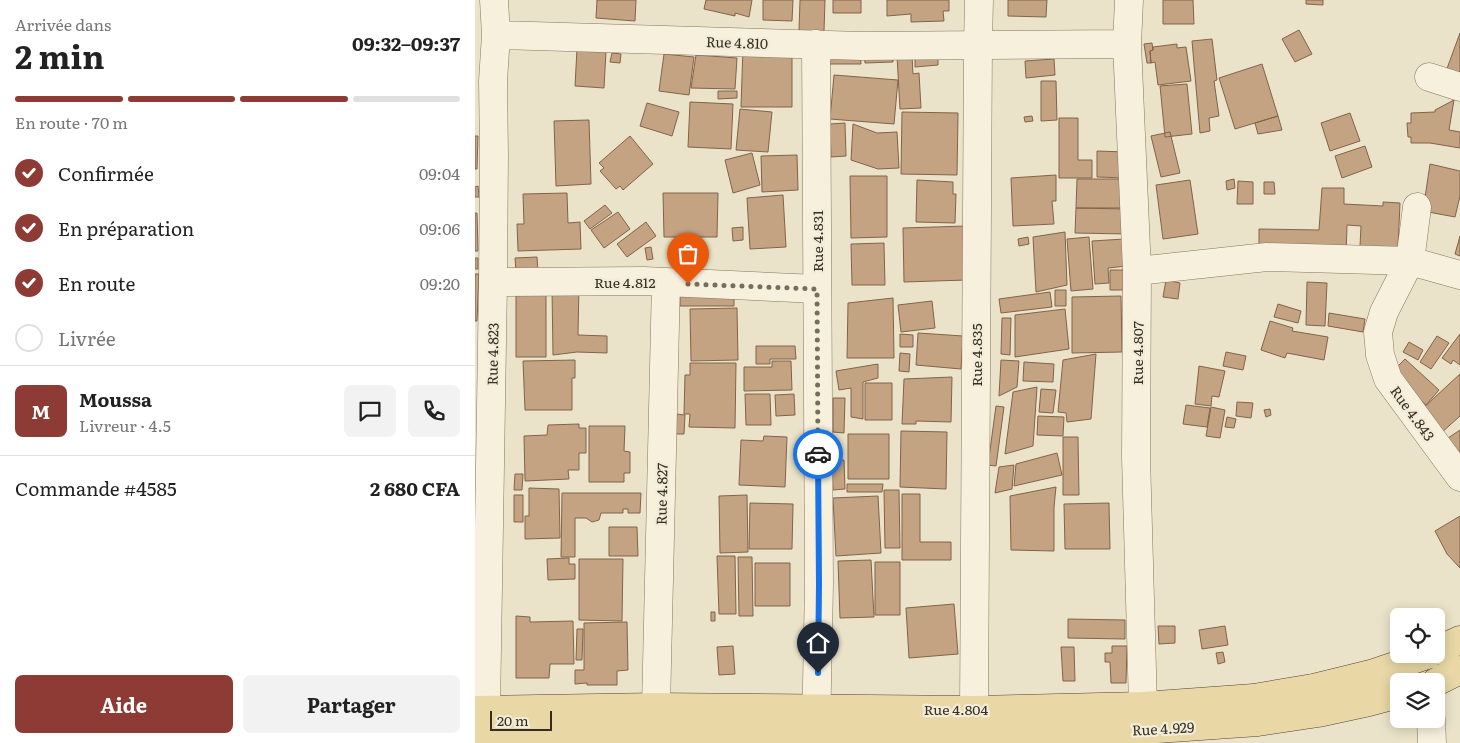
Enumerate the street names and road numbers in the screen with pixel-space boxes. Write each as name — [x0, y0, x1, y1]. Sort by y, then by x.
street label: Rue 4.810 — [705, 31, 769, 53]
street label: Rue 4.831 — [807, 210, 827, 272]
street label: Rue 4.812 — [594, 272, 656, 292]
street label: Rue 4.807 — [1127, 321, 1147, 385]
street label: Rue 4.823 — [481, 322, 503, 386]
street label: Rue 4.835 — [966, 323, 986, 387]
street label: Rue 4.843 — [1386, 381, 1440, 445]
street label: Rue 4.827 — [650, 463, 672, 525]
street label: Rue 4.804 — [924, 699, 988, 719]
street label: Rue 4.929 — [1131, 716, 1195, 740]

